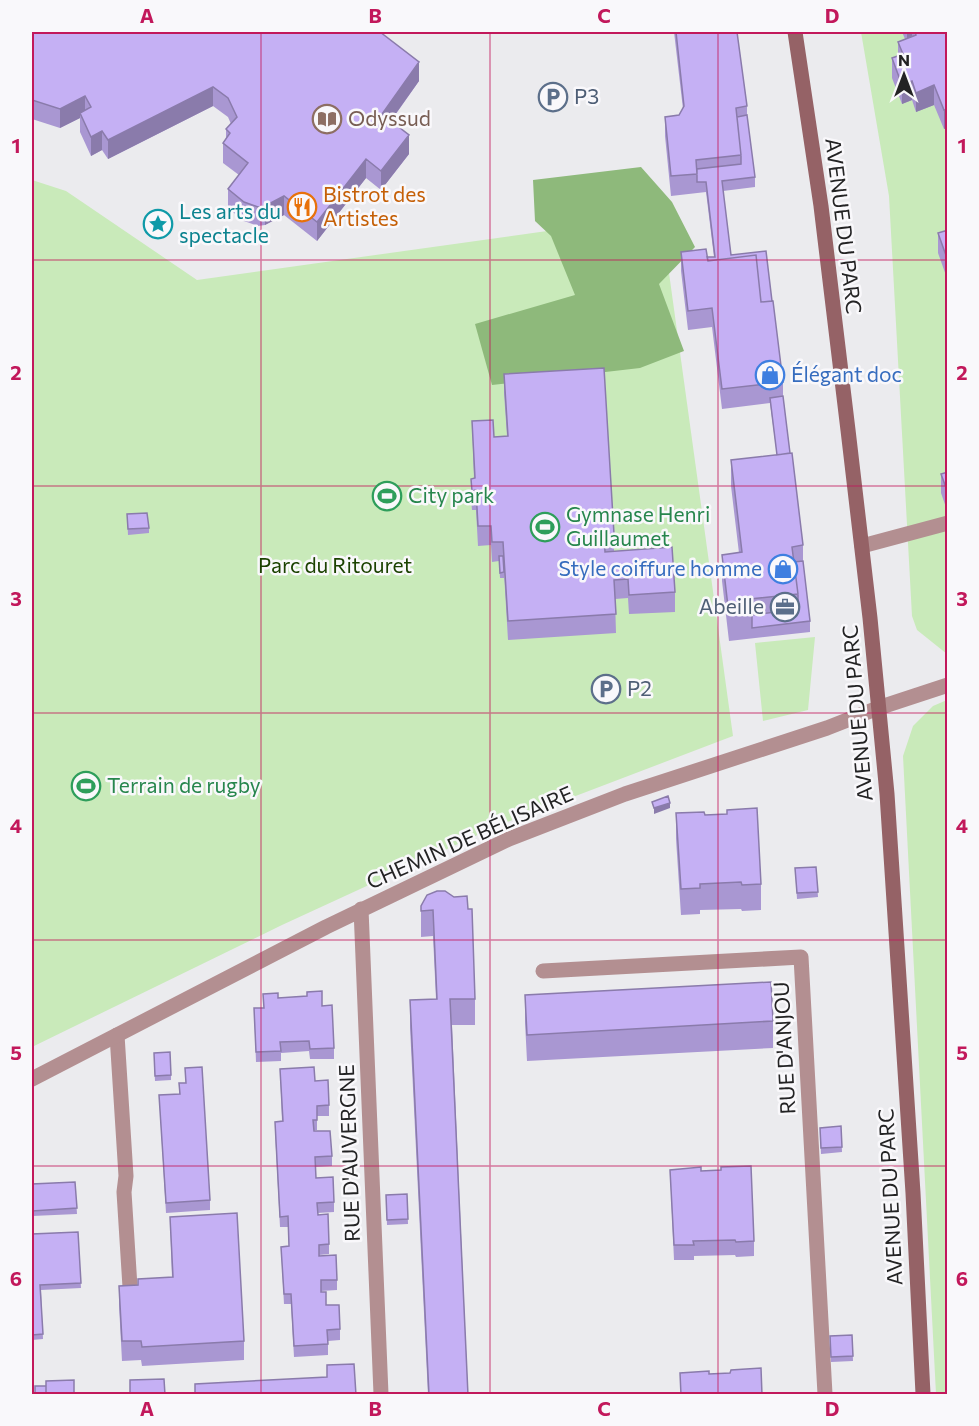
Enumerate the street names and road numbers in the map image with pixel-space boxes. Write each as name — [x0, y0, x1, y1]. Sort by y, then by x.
street label: AVENUE DU PARC — [821, 136, 868, 315]
street label: AVENUE DU PARC — [836, 624, 877, 802]
street label: CHEMIN DE BÉLISAIRE — [362, 780, 577, 894]
street label: RUE D'ANJOU — [768, 981, 799, 1115]
street label: RUE D'AUVERGNE — [333, 1064, 364, 1242]
street label: AVENUE DU PARC — [872, 1108, 907, 1286]

